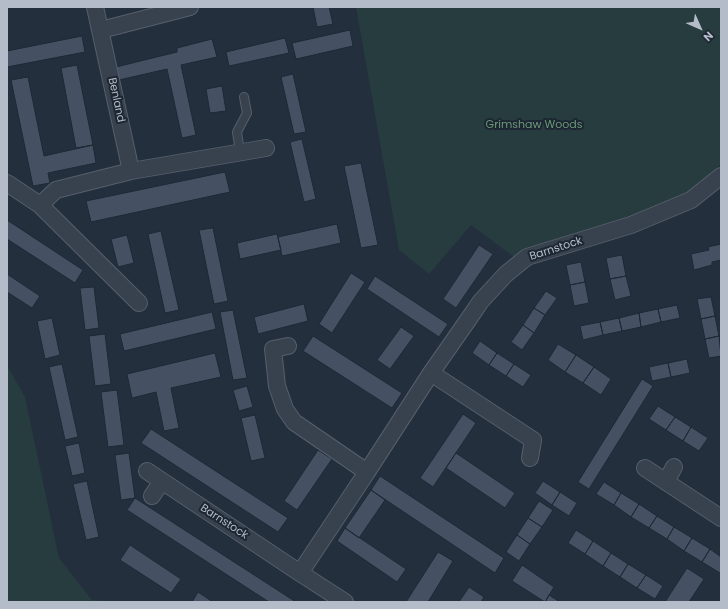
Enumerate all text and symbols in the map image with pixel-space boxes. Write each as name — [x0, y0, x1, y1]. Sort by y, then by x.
north arrow — [680, 8, 720, 48]
text: N — [700, 28, 717, 45]
street label: Benland — [105, 77, 127, 123]
park label: Grimshaw Woods — [486, 118, 582, 132]
street label: Barnstock — [528, 234, 584, 264]
street label: Barnstock — [198, 502, 250, 542]

